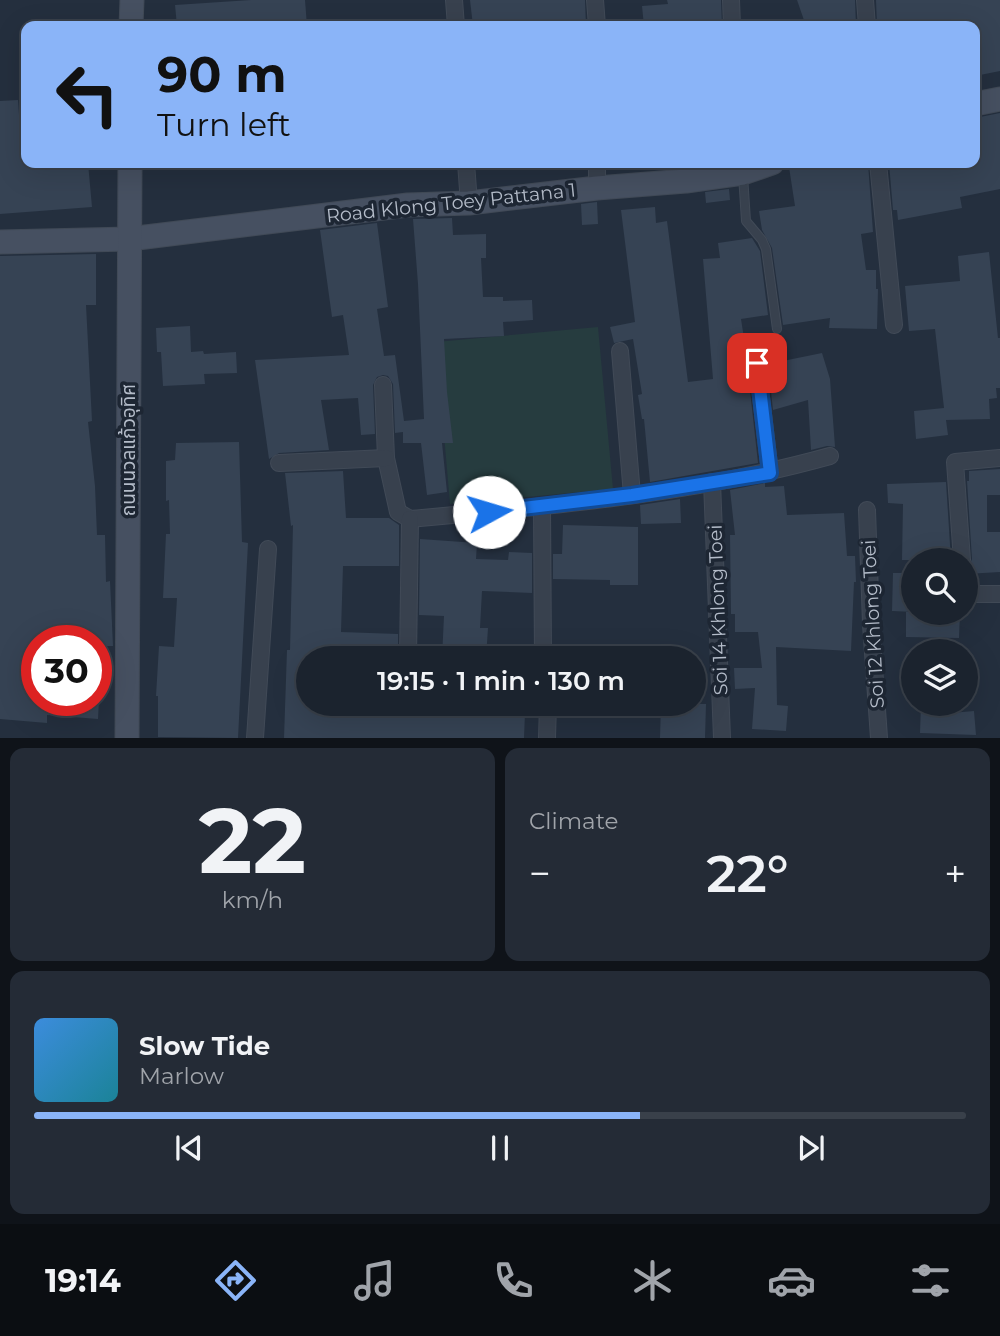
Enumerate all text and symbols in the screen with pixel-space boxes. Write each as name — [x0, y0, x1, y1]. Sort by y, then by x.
text: 90 m — [157, 45, 287, 104]
icon: left — [42, 49, 133, 140]
text: Turn left — [157, 105, 291, 144]
street label: Road Klong Toey Pattana 1 — [325, 178, 577, 228]
pin — [727, 333, 787, 393]
icon: arrive — [738, 344, 776, 382]
street label: ถนนนวลแก้วอุทิศ — [117, 384, 140, 516]
position arrow — [452, 475, 526, 549]
street label: Soi 14 Khlong Toei — [704, 524, 732, 696]
street label: Soi 12 Khlong Toei — [857, 539, 889, 709]
map controls — [901, 548, 978, 716]
button: search — [901, 548, 978, 625]
speed limit sign: 30 — [21, 625, 112, 716]
button: layers — [901, 639, 978, 716]
text: 19:15 · 1 min · 130 m — [377, 665, 625, 697]
text: 22 — [199, 785, 306, 896]
text: Climate — [529, 807, 618, 835]
text: 22° — [706, 842, 789, 905]
text: − — [529, 850, 551, 897]
text: + — [944, 850, 966, 897]
text: km/h — [222, 886, 283, 914]
text: Slow Tide — [139, 1030, 270, 1062]
text: Marlow — [139, 1062, 224, 1090]
icon: previous — [170, 1129, 208, 1167]
icon: pause — [481, 1129, 519, 1167]
icon: next — [792, 1129, 830, 1167]
icon: directions — [211, 1256, 260, 1305]
icon: music — [350, 1256, 399, 1305]
icon: phone — [489, 1256, 538, 1305]
icon: climate — [628, 1256, 677, 1305]
icon: car — [767, 1256, 816, 1305]
icon: filters — [906, 1256, 955, 1305]
text: 19:14 — [45, 1261, 121, 1300]

